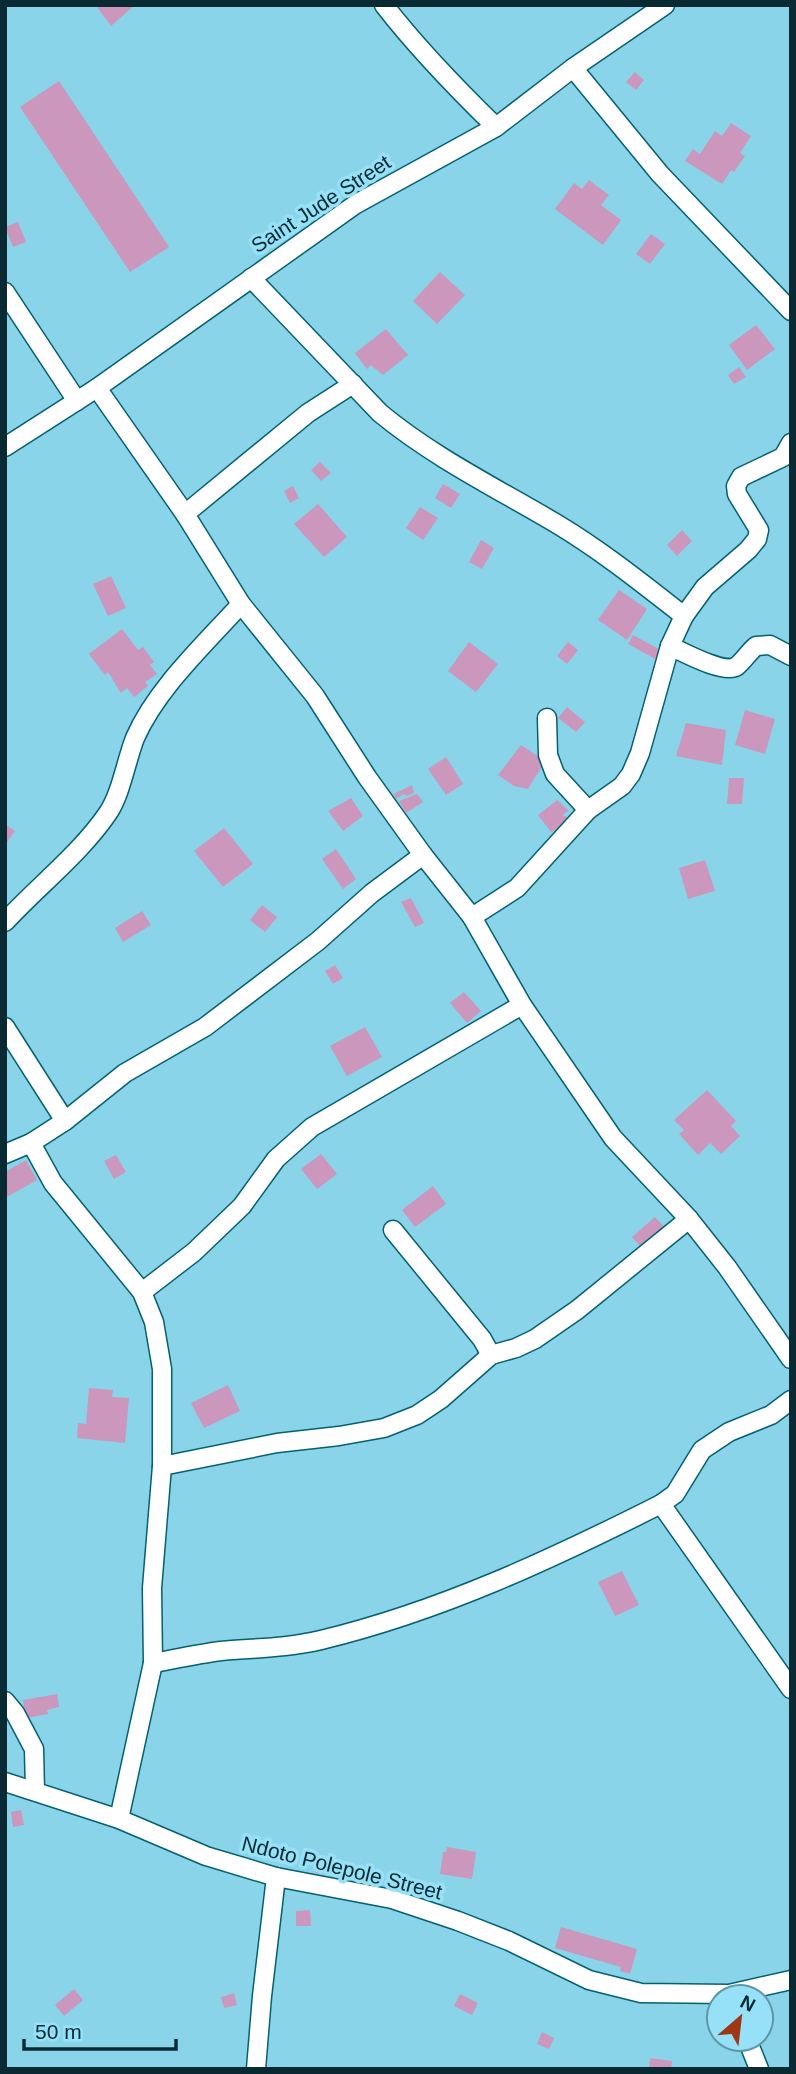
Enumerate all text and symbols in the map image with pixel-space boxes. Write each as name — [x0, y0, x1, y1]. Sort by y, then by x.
street label: Saint Jude Street — [247, 150, 395, 257]
street label: Ndoto Polepole Street — [240, 1832, 445, 1904]
north arrow — [705, 1983, 775, 2053]
text: N — [737, 1991, 759, 2016]
scale bar — [24, 2008, 177, 2052]
text: 50 m — [35, 2020, 82, 2043]

